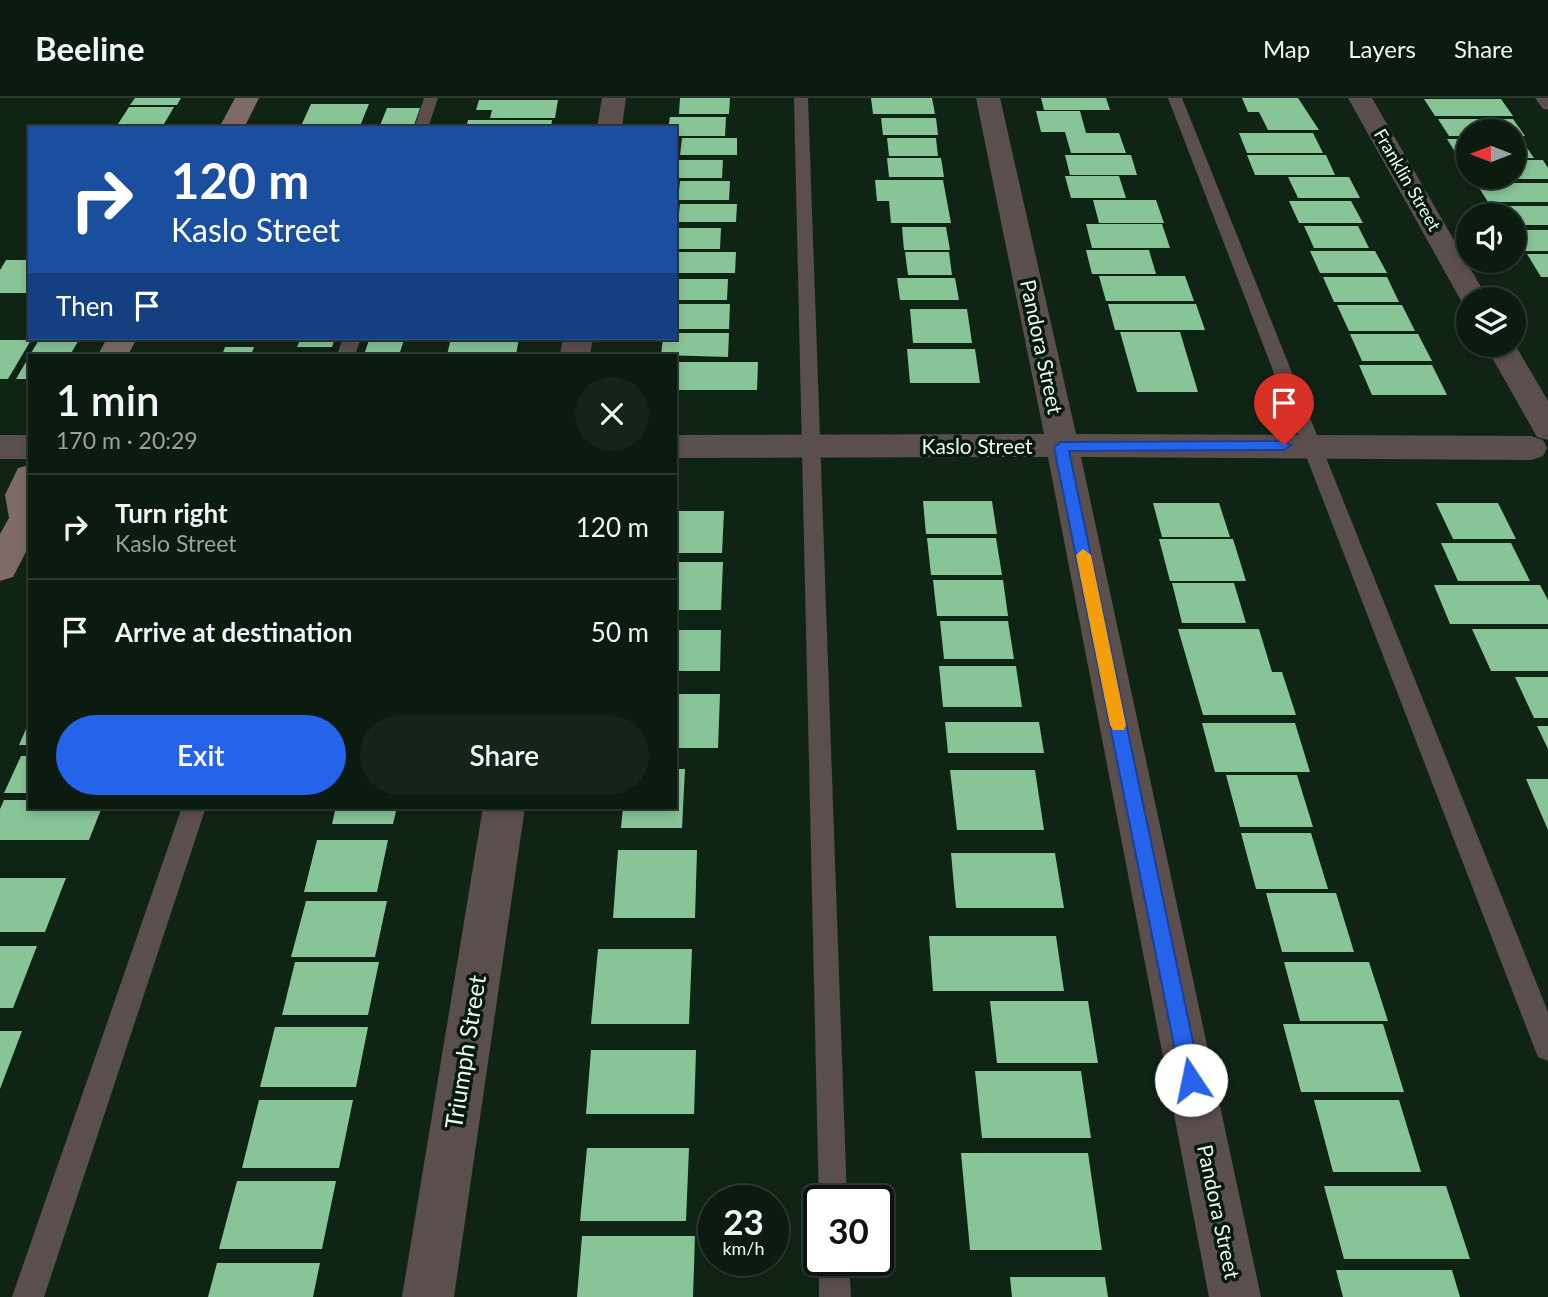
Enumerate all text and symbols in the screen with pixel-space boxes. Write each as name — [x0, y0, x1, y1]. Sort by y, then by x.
text: Beeline — [35, 28, 145, 68]
text: Map — [1263, 34, 1310, 63]
text: Layers — [1348, 34, 1416, 63]
text: Share — [1454, 34, 1513, 63]
north arrow — [1456, 119, 1526, 189]
map controls — [1456, 119, 1526, 357]
street label: Franklin Street — [1370, 124, 1446, 235]
text: 120 m — [171, 151, 309, 209]
icon: right — [56, 154, 147, 245]
button: sound — [1456, 203, 1526, 273]
text: Kaslo Street — [171, 210, 340, 249]
street label: Pandora Street — [1016, 277, 1069, 417]
icon: arrive — [128, 287, 166, 325]
button: layers — [1456, 287, 1526, 357]
text: Then — [56, 290, 114, 322]
pin — [1254, 373, 1314, 445]
text: 1 min — [56, 375, 160, 425]
button: close — [575, 377, 649, 451]
icon: arrive — [1265, 384, 1303, 422]
text: 170 m · 20:29 — [56, 426, 198, 454]
street label: Kaslo Street — [922, 433, 1033, 458]
text: Turn right — [115, 497, 228, 529]
icon: right — [56, 508, 94, 546]
text: 120 m — [576, 511, 649, 543]
text: Kaslo Street — [115, 529, 236, 557]
icon: arrive — [56, 613, 94, 651]
text: Arrive at destination — [115, 616, 352, 648]
text: 50 m — [591, 616, 649, 648]
button: Exit — [56, 715, 346, 795]
button: Share — [360, 715, 649, 795]
street label: Triumph Street — [438, 972, 491, 1131]
position arrow — [1154, 1043, 1228, 1117]
street label: Pandora Street — [1193, 1142, 1246, 1282]
speed limit sign: 30 — [803, 1185, 894, 1276]
text: 23 — [723, 1200, 764, 1242]
text: km/h — [722, 1237, 765, 1259]

